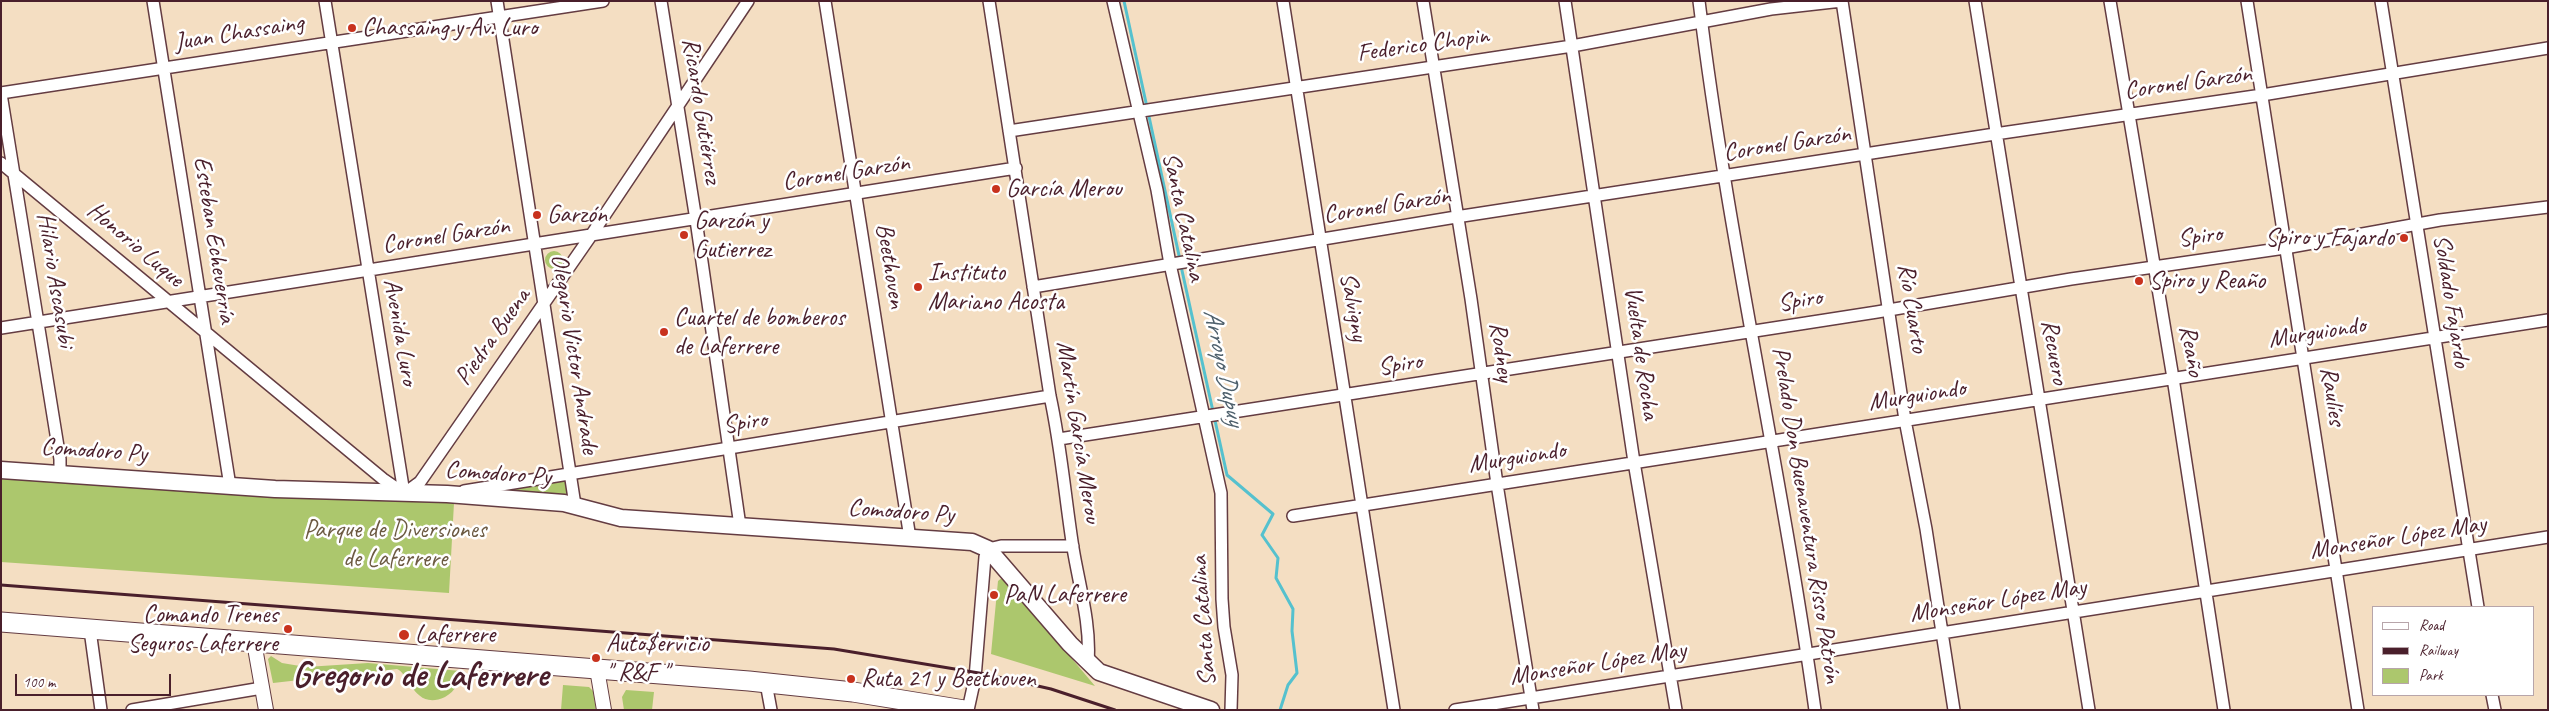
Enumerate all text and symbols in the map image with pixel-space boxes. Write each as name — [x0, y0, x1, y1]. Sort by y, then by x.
street label: Juan Chassaing — [172, 8, 306, 58]
place label: Chassaing y Av. Luro — [362, 13, 537, 43]
street label: Federico Chopin — [1355, 21, 1491, 69]
marker: Chassaing y Av. Luro — [346, 22, 358, 34]
street label: Ricardo Gutiérrez — [675, 36, 727, 186]
street label: Coronel Garzón — [2122, 59, 2254, 107]
street label: Coronel Garzón — [1721, 119, 1853, 169]
street label: Coronel Garzón — [780, 148, 912, 198]
street label: Santa Catalina — [1155, 150, 1211, 284]
street label: Esteban Echeverría — [186, 155, 242, 325]
place label: García Merou — [1006, 174, 1122, 204]
street label: Coronel Garzón — [1321, 181, 1453, 231]
marker: García Merou — [990, 183, 1002, 195]
street label: Honorio Luque — [80, 196, 190, 294]
place label: Garzón — [547, 200, 607, 230]
place label: Garzón y Gutierrez — [694, 206, 770, 265]
marker: Garzón — [531, 209, 543, 221]
street label: Hilario Ascasubi — [30, 211, 80, 349]
street label: Coronel Garzón — [380, 211, 512, 261]
street label: Spiro — [2176, 219, 2224, 255]
street label: Beethoven — [869, 222, 911, 310]
place label: Spiro y Fajardo — [2265, 223, 2394, 253]
marker: Garzón y Gutierrez — [678, 229, 690, 241]
marker: Spiro y Fajardo — [2398, 232, 2410, 244]
street label: Soldado Fajardo — [2426, 233, 2476, 369]
street label: Olegario Victor Andrade — [543, 252, 605, 456]
place label: Instituto Mariano Acosta — [928, 258, 1064, 317]
street label: Río Cuarto — [1890, 261, 1934, 355]
place label: Spiro y Reaño — [2149, 266, 2265, 296]
street label: Salvigny — [1332, 271, 1374, 343]
marker: Spiro y Reaño — [2133, 275, 2145, 287]
street label: Avenida Luro — [376, 276, 424, 388]
marker: Instituto Mariano Acosta — [912, 281, 924, 293]
street label: Piedra Buena — [449, 283, 537, 391]
street label: Spiro — [1776, 283, 1824, 319]
street label: Vuelta de Rocha — [1617, 285, 1665, 421]
place label: Cuartel de bomberos de Laferrere — [674, 303, 845, 362]
water label: Arroyo Dupuy — [1195, 306, 1251, 428]
street label: Murguiondo — [2266, 311, 2368, 355]
street label: Recuero — [2034, 317, 2074, 387]
street label: Rodney — [1482, 320, 1520, 384]
street label: Reaño — [2172, 323, 2210, 379]
marker: Cuartel de bomberos de Laferrere — [658, 326, 670, 338]
street label: Martín García Merou — [1049, 339, 1107, 525]
street label: Prelado Don Buenaventura Risso Patrón — [1765, 345, 1847, 685]
street label: Spiro — [1376, 347, 1424, 383]
street label: Raulíes — [2313, 365, 2351, 427]
street label: Murguiondo — [1866, 374, 1968, 418]
street label: Spiro — [721, 405, 769, 441]
street label: Comodoro Py — [40, 432, 148, 470]
street label: Murguiondo — [1466, 436, 1568, 480]
street label: Comodoro Py — [444, 455, 552, 493]
street label: Comodoro Py — [847, 493, 955, 531]
street label: Monseñor López May — [2308, 509, 2488, 567]
park label: Parque de Diversiones de Laferrere — [304, 515, 486, 574]
street label: Santa Catalina — [1184, 555, 1224, 687]
street label: Monseñor López May — [1908, 572, 2088, 630]
place label: PaN Laferrere — [1004, 580, 1126, 610]
marker: PaN Laferrere — [988, 589, 1000, 601]
place label: Comando Trenes Seguros Laferrere — [127, 600, 278, 659]
legend — [2372, 606, 2534, 696]
text: Road — [2419, 616, 2444, 635]
place label: Laferrere — [415, 620, 495, 650]
marker: Comando Trenes Seguros Laferrere — [282, 623, 294, 635]
marker: Laferrere — [397, 628, 411, 642]
place label: Auto$ervicio '' R&F '' — [606, 629, 709, 688]
street label: Monseñor López May — [1508, 635, 1688, 693]
text: Railway — [2419, 641, 2458, 660]
marker: Auto$ervicio '' R&F '' — [590, 652, 602, 664]
district label: Gregorio de Laferrere — [292, 656, 548, 698]
scale bar — [18, 664, 174, 696]
place label: Ruta 21 y Beethoven — [861, 664, 1036, 694]
text: Park — [2419, 666, 2443, 685]
text: 100 m — [23, 673, 55, 692]
marker: Ruta 21 y Beethoven — [845, 673, 857, 685]

